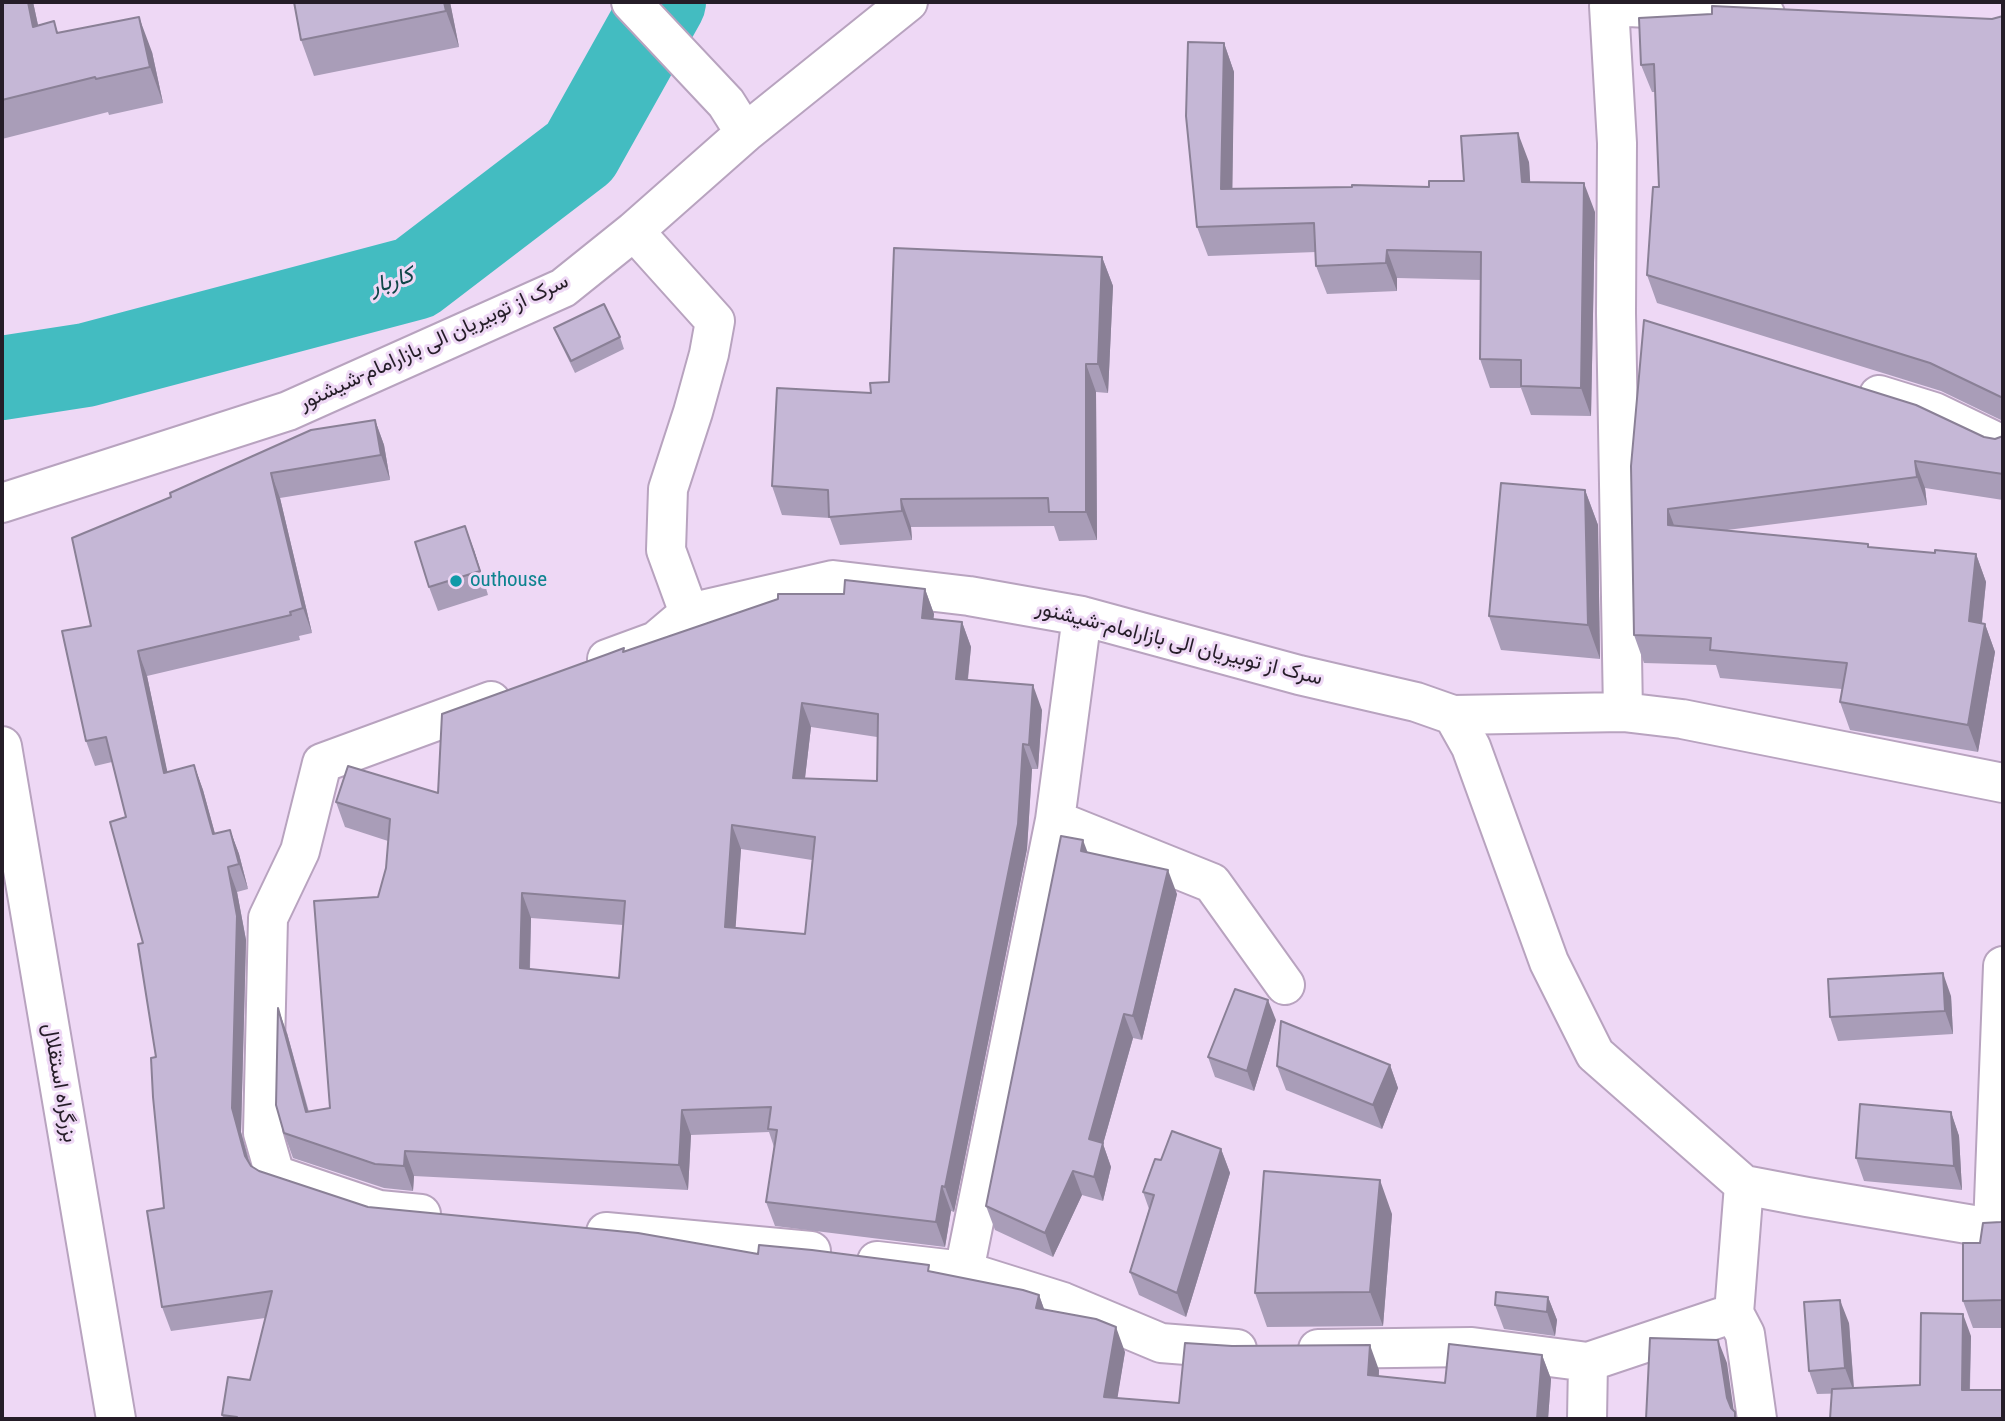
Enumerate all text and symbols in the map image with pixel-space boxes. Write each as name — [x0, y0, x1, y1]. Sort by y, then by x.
water label: کاربار — [367, 262, 417, 302]
street label: سرک از توبیریان الی بازارامام-شیشنور — [295, 269, 573, 417]
place label: outhouse — [470, 568, 547, 594]
marker: outhouse — [448, 573, 464, 589]
street label: سرک از توبیریان الی بازارامام-شیشنور — [1033, 596, 1325, 692]
street label: بزرگراه استقلال — [36, 1021, 82, 1145]

